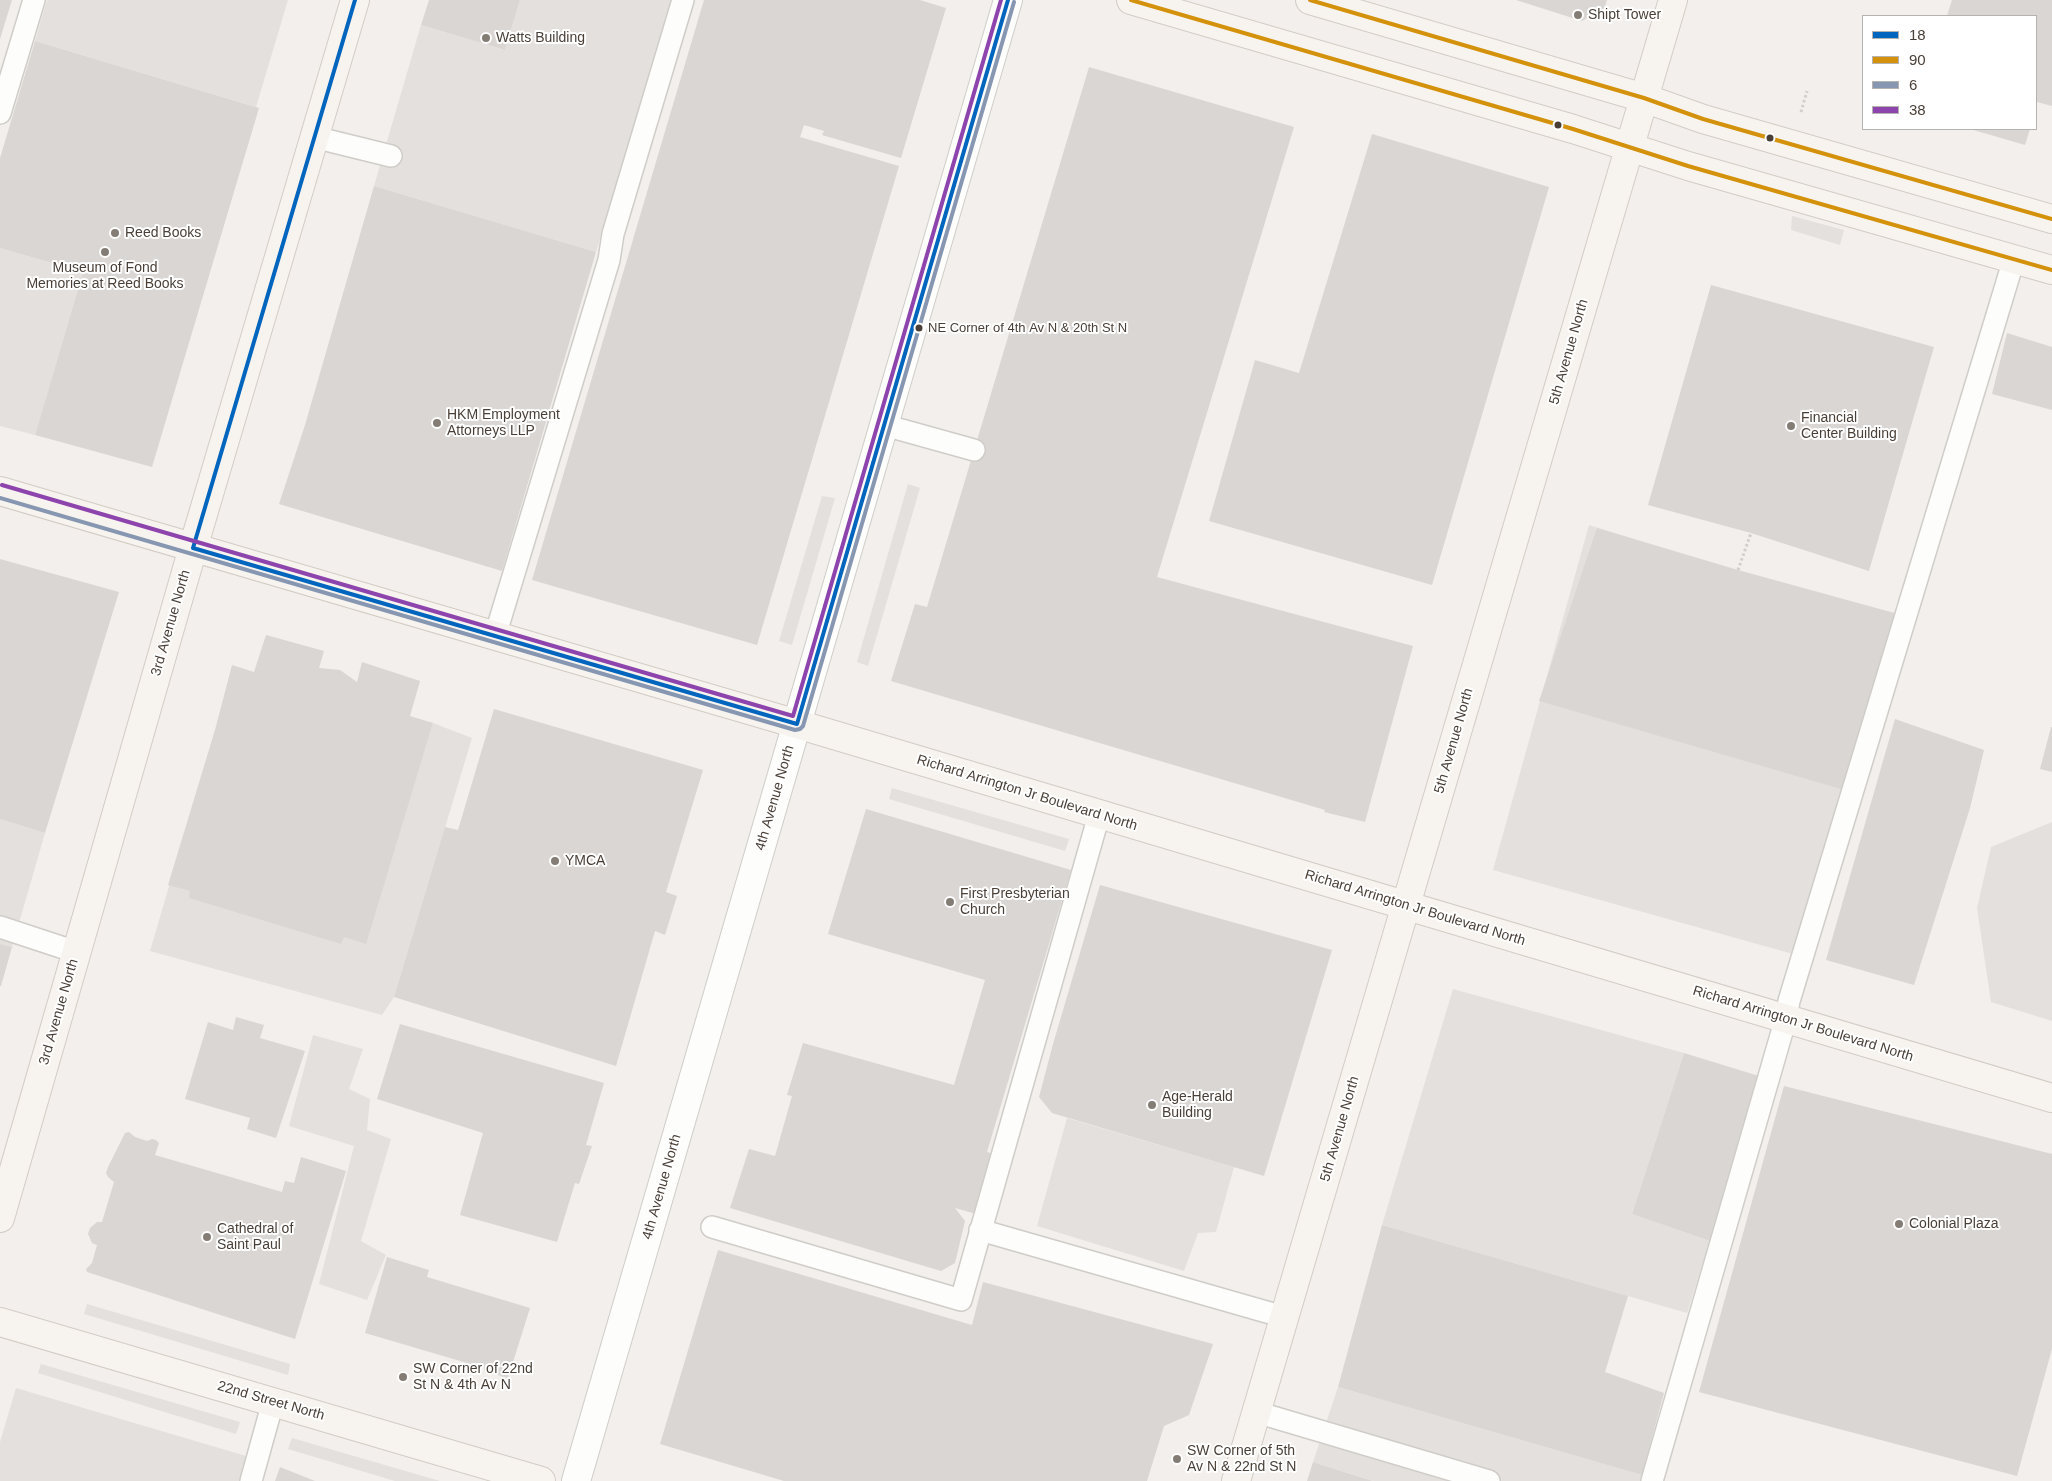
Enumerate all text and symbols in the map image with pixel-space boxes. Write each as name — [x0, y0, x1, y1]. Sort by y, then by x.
place label: Shipt Tower — [1588, 7, 1661, 23]
marker: Shipt Tower — [1572, 9, 1584, 21]
legend — [1862, 15, 2037, 130]
text: 18 — [1909, 26, 1926, 43]
place label: Watts Building — [496, 30, 585, 46]
marker: Watts Building — [480, 32, 492, 44]
text: 90 — [1909, 51, 1926, 68]
text: 6 — [1909, 76, 1917, 93]
text: 38 — [1909, 101, 1926, 118]
unlabelled marker — [1553, 120, 1563, 130]
unlabelled marker — [1765, 133, 1775, 143]
place label: Reed Books — [125, 225, 201, 241]
marker: Reed Books — [109, 227, 121, 239]
marker: Museum of Fond Memories at Reed Books — [99, 246, 111, 258]
place label: Museum of Fond Memories at Reed Books — [26, 260, 184, 292]
street label: 5th Avenue North — [1546, 297, 1592, 407]
place label: NE Corner of 4th Av N & 20th St N — [928, 320, 1127, 336]
marker: NE Corner of 4th Av N & 20th St N — [914, 323, 924, 333]
place label: HKM Employment Attorneys LLP — [447, 407, 560, 440]
place label: Financial Center Building — [1801, 410, 1897, 442]
marker: HKM Employment Attorneys LLP — [431, 417, 443, 429]
marker: Financial Center Building — [1785, 420, 1797, 432]
street label: 3rd Avenue North — [148, 568, 194, 678]
street label: 5th Avenue North — [1431, 686, 1477, 796]
street label: 4th Avenue North — [752, 743, 798, 853]
street label: Richard Arrington Jr Boulevard North — [915, 751, 1139, 835]
place label: YMCA — [565, 853, 605, 869]
marker: YMCA — [549, 855, 561, 867]
street label: Richard Arrington Jr Boulevard North — [1303, 866, 1527, 950]
place label: First Presbyterian Church — [960, 886, 1070, 919]
marker: First Presbyterian Church — [944, 896, 956, 908]
street label: 3rd Avenue North — [36, 957, 82, 1067]
street label: Richard Arrington Jr Boulevard North — [1691, 982, 1915, 1066]
street label: 5th Avenue North — [1317, 1074, 1363, 1184]
place label: Age-Herald Building — [1162, 1089, 1233, 1122]
marker: Age-Herald Building — [1146, 1099, 1158, 1111]
street label: 4th Avenue North — [639, 1132, 685, 1242]
place label: Colonial Plaza — [1909, 1216, 1998, 1232]
marker: Colonial Plaza — [1893, 1218, 1905, 1230]
place label: Cathedral of Saint Paul — [217, 1221, 293, 1254]
marker: Cathedral of Saint Paul — [201, 1231, 213, 1243]
place label: SW Corner of 22nd St N & 4th Av N — [413, 1361, 533, 1394]
marker: SW Corner of 22nd St N & 4th Av N — [397, 1371, 409, 1383]
street label: 22nd Street North — [216, 1378, 326, 1424]
place label: SW Corner of 5th Av N & 22nd St N — [1187, 1443, 1296, 1475]
marker: SW Corner of 5th Av N & 22nd St N — [1171, 1453, 1183, 1465]

